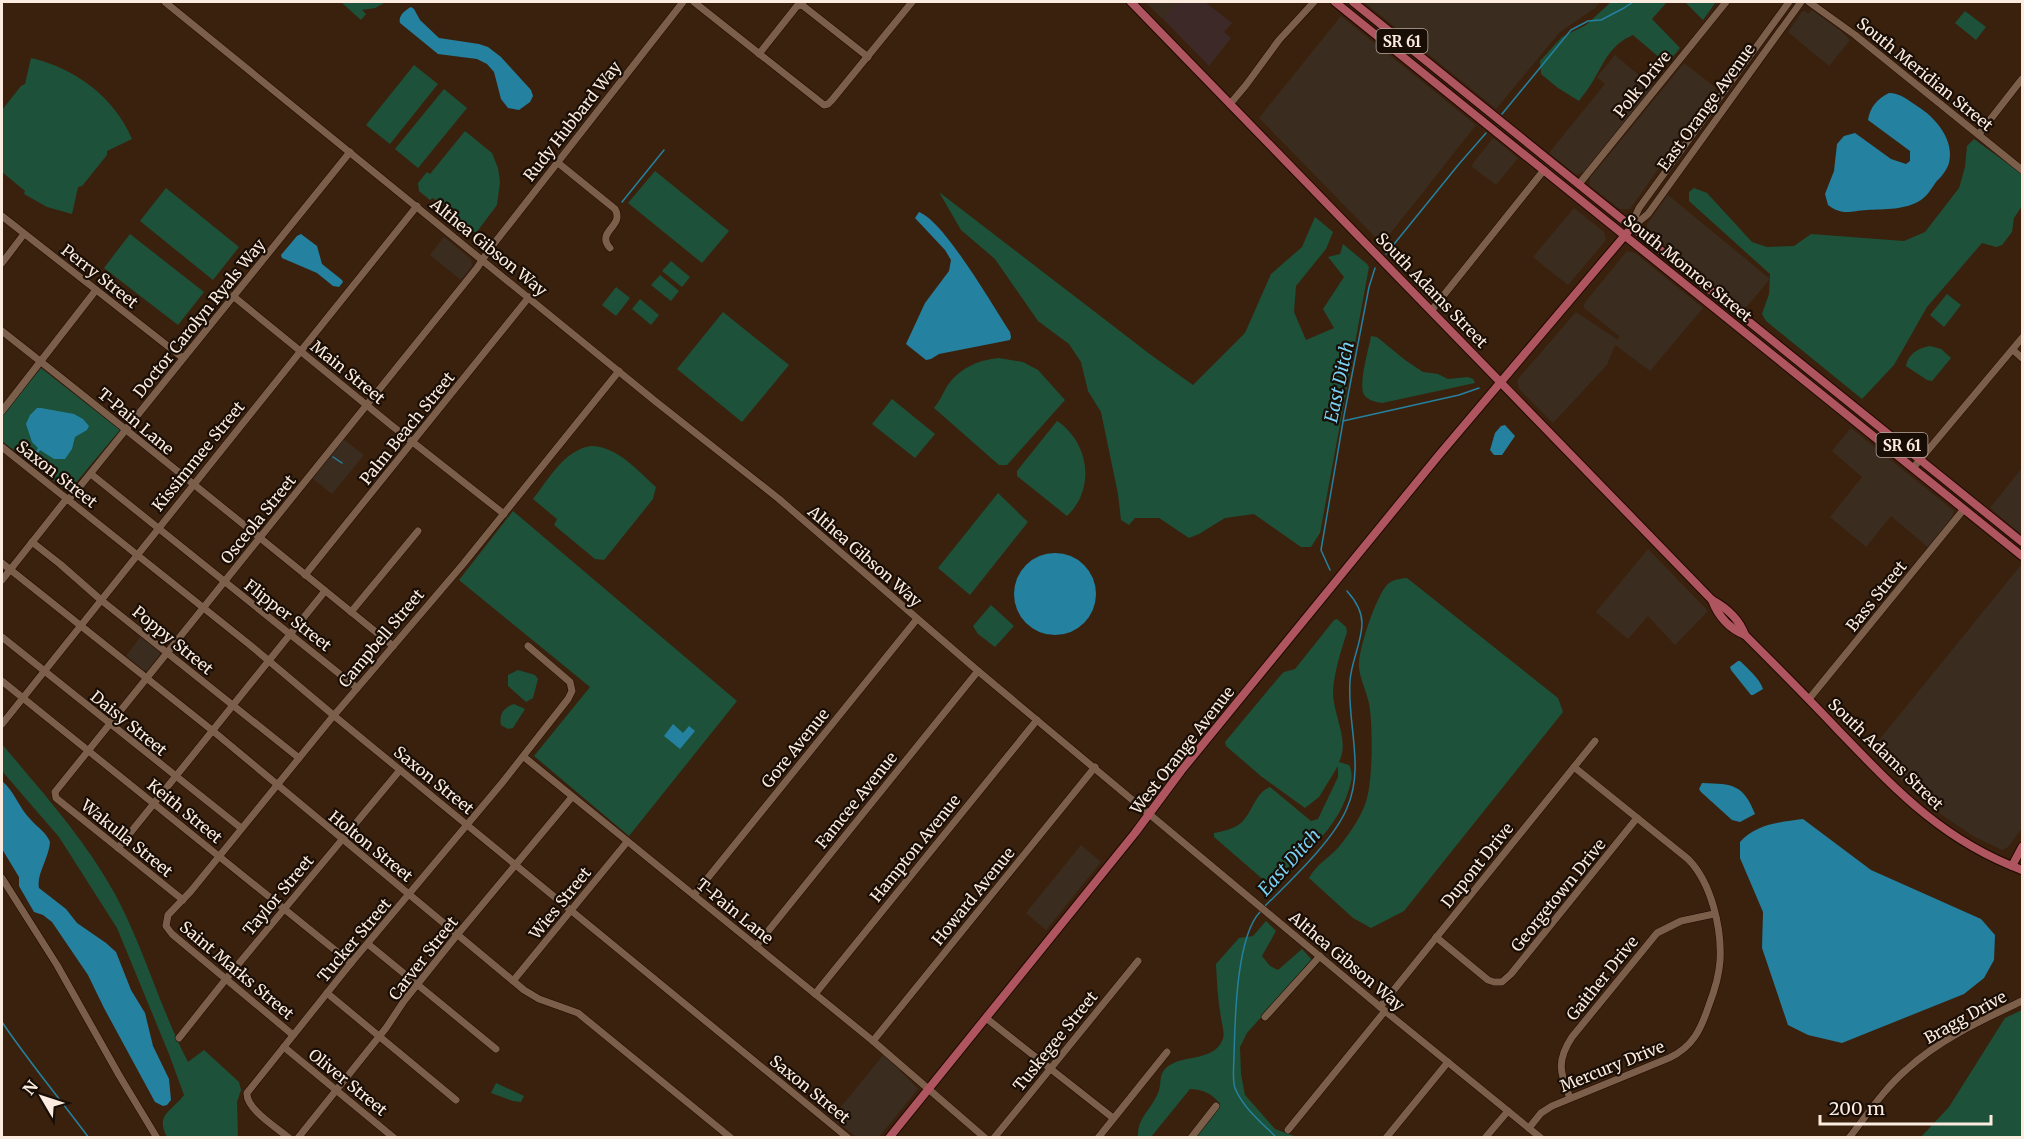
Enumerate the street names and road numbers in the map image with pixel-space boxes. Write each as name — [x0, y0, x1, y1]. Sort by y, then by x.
street label: South Meridian Street — [1853, 13, 1998, 136]
road number: SR 61 — [1376, 29, 1428, 53]
street label: East Orange Avenue — [1653, 39, 1759, 175]
street label: Polk Drive — [1609, 47, 1675, 121]
street label: Rudy Hubbard Way — [519, 56, 625, 185]
street label: Althea Gibson Way — [426, 193, 552, 301]
street label: South Monroe Street — [1620, 210, 1757, 326]
street label: South Adams Street — [1372, 228, 1493, 352]
street label: Doctor Carolyn Ryals Way — [129, 234, 270, 401]
street label: Perry Street — [58, 240, 143, 313]
street label: Main Street — [307, 336, 390, 409]
street label: Palm Beach Street — [355, 367, 459, 488]
street label: T-Pain Lane — [94, 383, 178, 459]
street label: Kissimmee Street — [148, 396, 249, 515]
road number: SR 61 — [1876, 433, 1928, 457]
street label: Saxon Street — [13, 436, 102, 512]
street label: Osceola Street — [216, 470, 300, 567]
street label: Althea Gibson Way — [803, 501, 926, 611]
street label: Bass Street — [1841, 556, 1911, 635]
street label: Flipper Street — [240, 575, 336, 656]
street label: Campbell Street — [334, 584, 428, 691]
street label: Poppy Street — [129, 601, 218, 679]
street label: West Orange Avenue — [1125, 682, 1238, 819]
street label: Daisy Street — [87, 686, 172, 760]
street label: South Adams Street — [1824, 694, 1948, 815]
street label: Gore Avenue — [757, 704, 833, 792]
street label: Saxon Street — [390, 742, 479, 819]
street label: Famcee Avenue — [811, 748, 901, 852]
street label: Keith Street — [143, 775, 227, 848]
street label: Hampton Avenue — [866, 790, 964, 906]
street label: Wakulla Street — [76, 794, 177, 881]
street label: Holton Street — [325, 806, 417, 886]
street label: Dupont Drive — [1437, 818, 1517, 912]
street label: Georgetown Drive — [1506, 834, 1610, 956]
street label: Howard Avenue — [927, 843, 1019, 949]
street label: Taylor Street — [239, 850, 318, 939]
street label: Wies Street — [524, 862, 596, 944]
street label: T-Pain Lane — [692, 874, 778, 948]
street label: Tucker Street — [313, 893, 396, 986]
street label: Althea Gibson Way — [1285, 906, 1409, 1015]
street label: Carver Street — [384, 912, 462, 1004]
street label: Saint Marks Street — [176, 916, 299, 1024]
street label: Gaither Drive — [1562, 932, 1642, 1024]
street label: Tuskegee Street — [1009, 986, 1102, 1095]
street label: Bragg Drive — [1920, 986, 2010, 1048]
street label: Mercury Drive — [1557, 1036, 1667, 1096]
street label: Oliver Street — [305, 1044, 392, 1120]
street label: Saxon Street — [766, 1051, 855, 1128]

